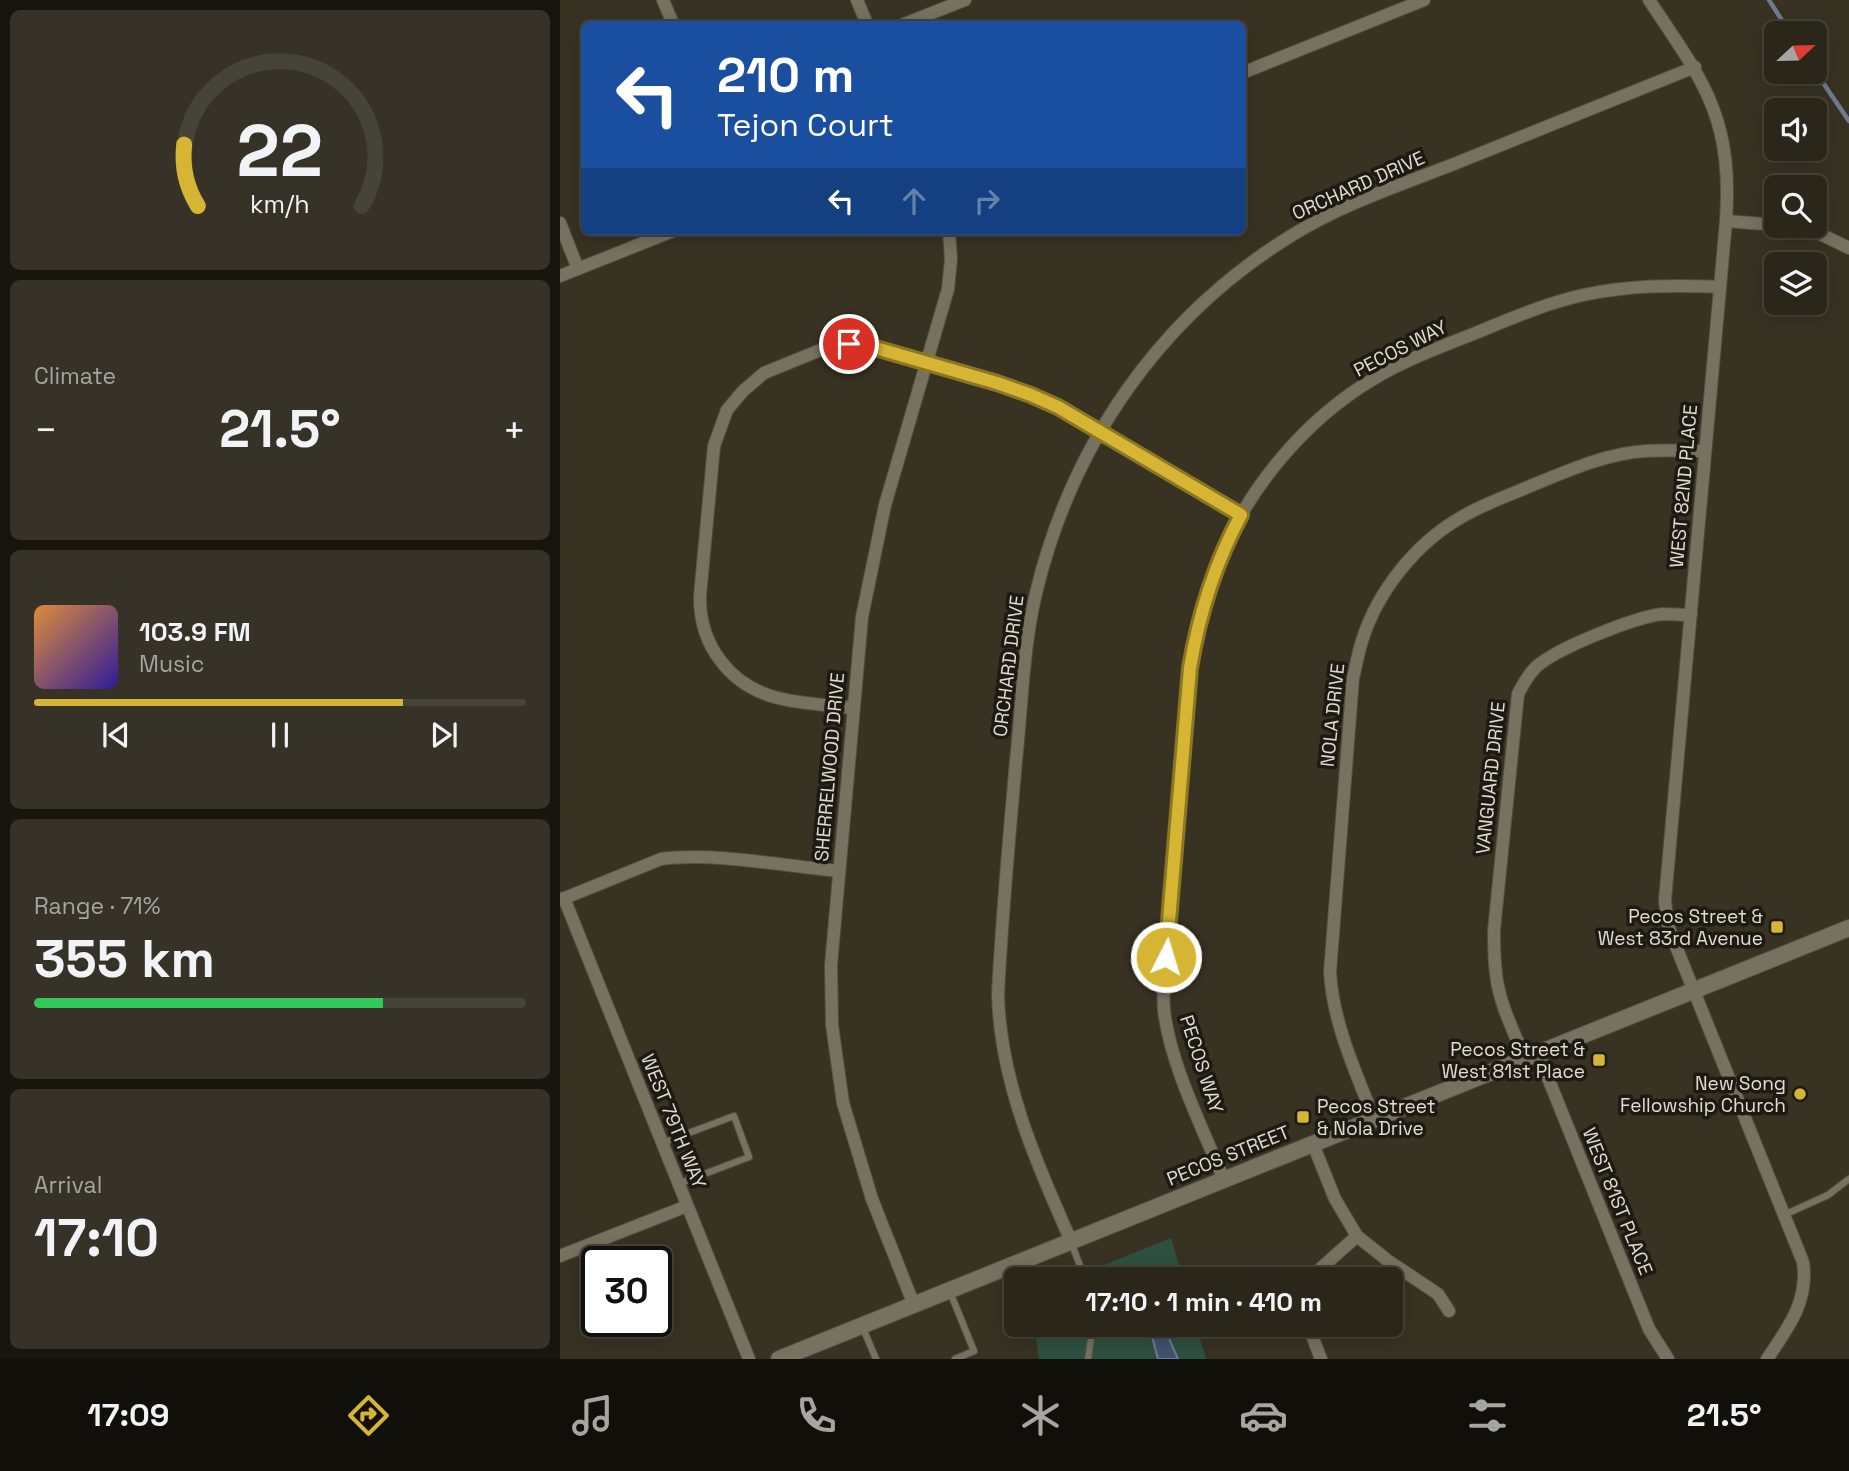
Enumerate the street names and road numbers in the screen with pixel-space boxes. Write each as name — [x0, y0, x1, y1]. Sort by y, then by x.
street label: ORCHARD DRIVE — [1288, 145, 1428, 226]
street label: PECOS WAY — [1349, 314, 1452, 383]
street label: WEST 82ND PLACE — [1664, 403, 1703, 569]
street label: ORCHARD DRIVE — [987, 594, 1030, 738]
street label: NOLA DRIVE — [1315, 662, 1350, 768]
street label: SHERRELWOOD DRIVE — [809, 671, 850, 863]
street label: VANGUARD DRIVE — [1470, 700, 1511, 856]
street label: PECOS WAY — [1174, 1012, 1229, 1117]
street label: WEST 79TH WAY — [635, 1050, 712, 1192]
street label: PECOS STREET — [1163, 1119, 1293, 1191]
street label: WEST 81ST PLACE — [1577, 1124, 1659, 1279]

